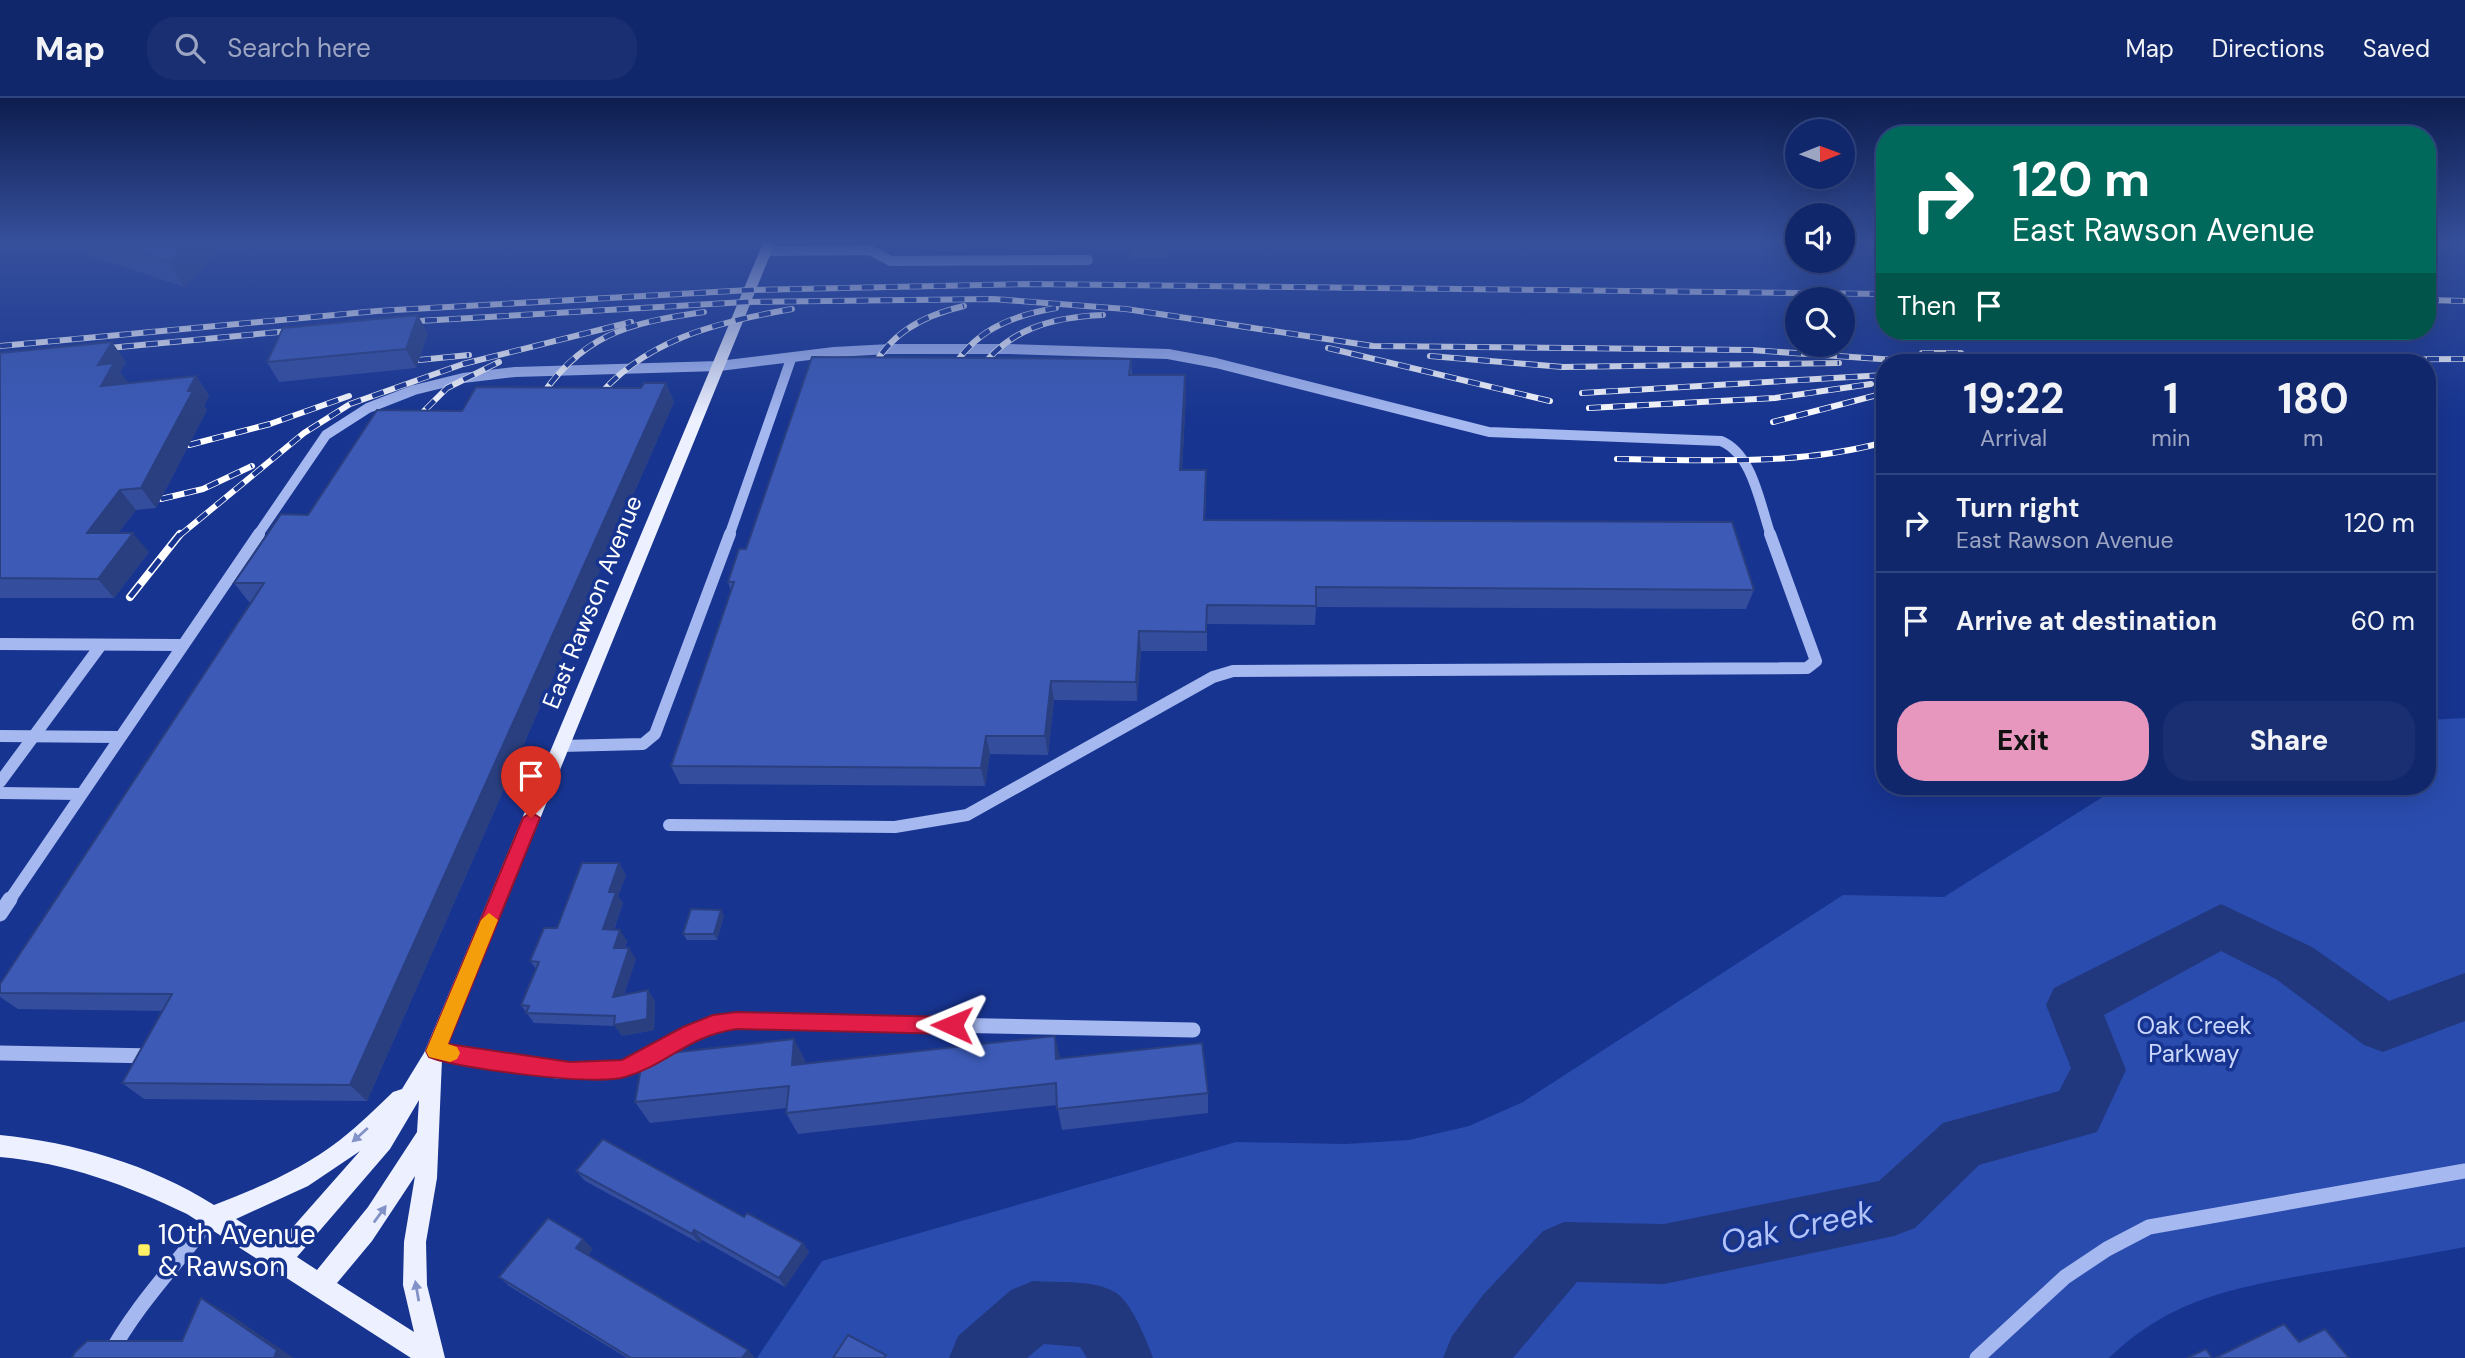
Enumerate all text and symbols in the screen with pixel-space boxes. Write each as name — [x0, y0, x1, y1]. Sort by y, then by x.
search box — [147, 17, 637, 80]
text: Map — [35, 27, 105, 70]
icon: search — [171, 29, 209, 67]
text: Search here — [227, 31, 371, 65]
text: Map — [2126, 33, 2174, 64]
text: Directions — [2212, 33, 2325, 64]
text: Saved — [2363, 33, 2430, 64]
north arrow — [1785, 119, 1855, 189]
map controls — [1785, 119, 1855, 357]
text: 120 m — [2012, 147, 2150, 211]
icon: right — [1897, 154, 1988, 245]
button: sound — [1785, 203, 1855, 273]
text: East Rawson Avenue — [2012, 209, 2315, 251]
button: search — [1785, 287, 1855, 357]
icon: arrive — [1970, 287, 2008, 325]
text: Then — [1897, 289, 1956, 323]
text: 19:22 — [1963, 371, 2064, 426]
text: 1 — [2163, 371, 2178, 426]
text: 180 — [2277, 371, 2349, 426]
text: Arrival — [1980, 423, 2047, 453]
text: min — [2151, 423, 2190, 453]
text: m — [2303, 423, 2323, 453]
street label: East Rawson Avenue — [535, 491, 649, 713]
text: Turn right — [1956, 491, 2080, 525]
icon: right — [1897, 504, 1935, 542]
text: 120 m — [2344, 506, 2415, 540]
text: East Rawson Avenue — [1956, 525, 2174, 555]
icon: arrive — [1897, 602, 1935, 640]
text: Arrive at destination — [1956, 604, 2217, 638]
text: 60 m — [2351, 604, 2415, 638]
button: Exit — [1897, 701, 2149, 781]
button: Share — [2163, 701, 2415, 781]
pin — [501, 746, 561, 818]
icon: arrive — [512, 757, 550, 795]
position arrow — [915, 988, 989, 1062]
park label: Oak Creek Parkway — [2136, 1010, 2252, 1069]
one-way arrow — [352, 1127, 369, 1143]
water label: Oak Creek — [1717, 1190, 1878, 1264]
one-way arrow — [373, 1204, 387, 1223]
place label: 10th Avenue & Rawson — [158, 1216, 316, 1285]
marker: 10th Avenue & Rawson — [136, 1242, 152, 1258]
one-way arrow — [411, 1280, 422, 1302]

